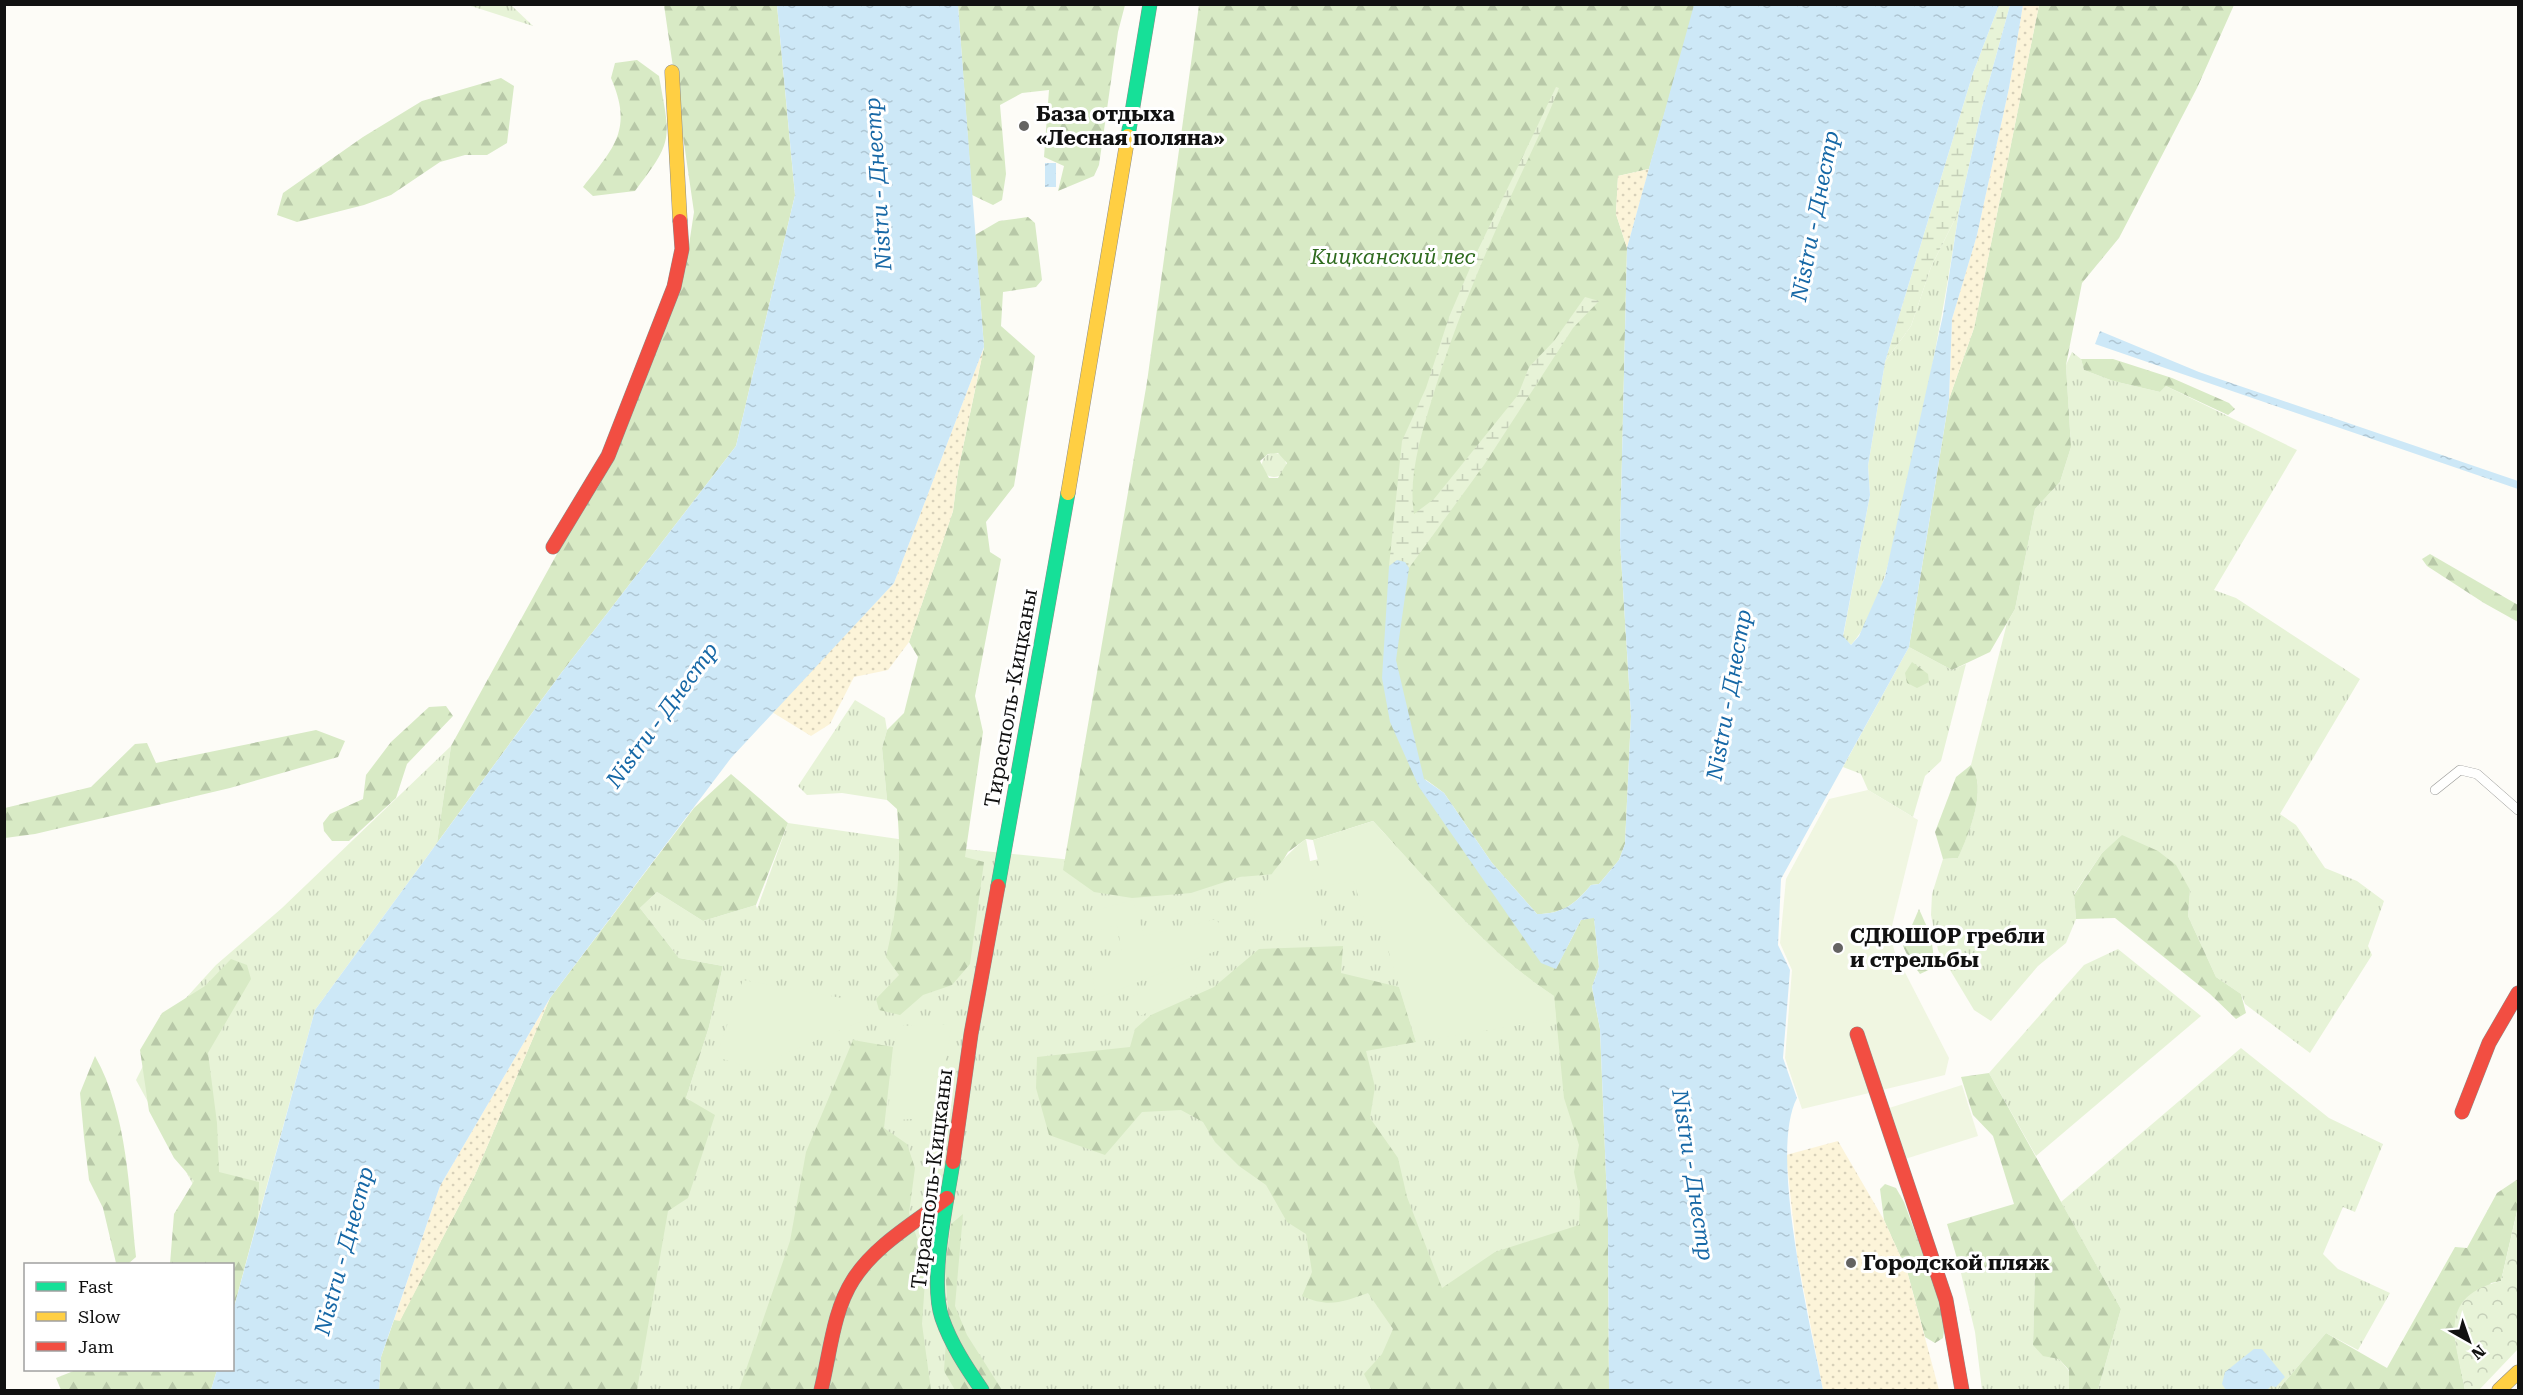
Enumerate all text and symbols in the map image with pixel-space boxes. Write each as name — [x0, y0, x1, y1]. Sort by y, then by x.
water label: Nistru - Днестр — [859, 97, 897, 272]
place label: База отдыха «Лесная поляна» — [1036, 102, 1225, 150]
marker: База отдыха «Лесная поляна» — [1017, 119, 1031, 133]
water label: Nistru - Днестр — [1786, 129, 1844, 304]
park label: Кицканский лес — [1310, 245, 1475, 269]
street label: Тирасполь-Кицканы — [980, 587, 1042, 809]
water label: Nistru - Днестр — [1701, 608, 1756, 783]
water label: Nistru - Днестр — [600, 638, 723, 793]
place label: СДЮШОР гребли и стрельбы — [1850, 924, 2045, 972]
marker: СДЮШОР гребли и стрельбы — [1831, 941, 1845, 955]
street label: Тирасполь-Кицканы — [907, 1067, 957, 1291]
water label: Nistru - Днестр — [1667, 1087, 1719, 1262]
water label: Nistru - Днестр — [309, 1164, 378, 1339]
place label: Городской пляж — [1863, 1251, 2050, 1275]
marker: Городской пляж — [1844, 1256, 1858, 1270]
legend — [24, 1263, 234, 1371]
text: Fast — [78, 1276, 113, 1297]
text: Slow — [78, 1306, 120, 1327]
north arrow — [2439, 1311, 2499, 1371]
text: Jam — [78, 1336, 114, 1357]
text: N — [2467, 1341, 2489, 1363]

